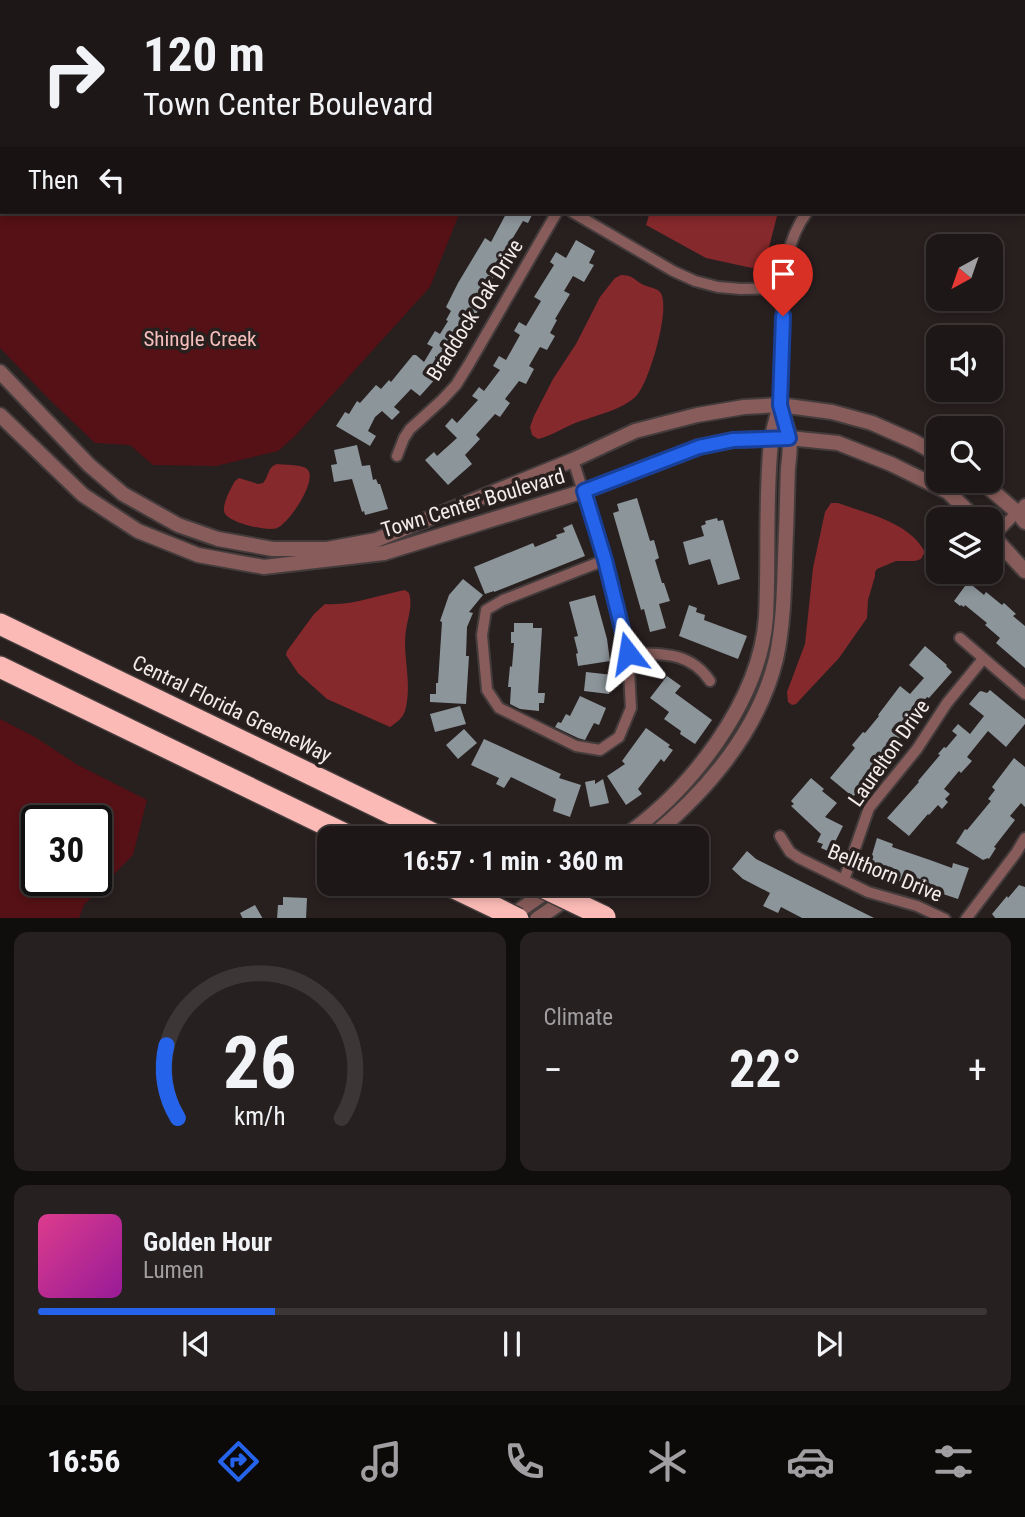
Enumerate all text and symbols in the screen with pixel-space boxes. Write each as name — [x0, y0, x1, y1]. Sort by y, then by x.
text: 120 m — [143, 26, 265, 83]
icon: right — [28, 28, 119, 119]
text: Town Center Boulevard — [143, 85, 433, 123]
icon: left — [93, 161, 131, 199]
text: Then — [28, 165, 79, 195]
north arrow — [926, 234, 1003, 312]
map controls — [926, 234, 1003, 584]
street label: Braddock Oak Drive — [422, 235, 528, 385]
pin — [753, 244, 813, 316]
icon: arrive — [764, 255, 802, 293]
button: sound — [926, 325, 1003, 402]
park label: Shingle Creek — [143, 327, 257, 351]
button: search — [926, 416, 1003, 493]
street label: Town Center Boulevard — [378, 464, 568, 542]
button: layers — [926, 507, 1003, 584]
position arrow — [591, 616, 665, 690]
street label: Central Florida GreeneWay — [129, 650, 336, 768]
street label: Laurelton Drive — [843, 695, 935, 811]
speed limit sign: 30 — [21, 805, 112, 896]
street label: Bellthorn Drive — [824, 839, 946, 907]
text: 16:57 · 1 min · 360 m — [403, 846, 623, 876]
text: Climate — [544, 1004, 613, 1031]
text: 26 — [223, 1020, 297, 1106]
text: 22° — [729, 1039, 802, 1100]
text: − — [544, 1048, 563, 1092]
text: + — [968, 1048, 987, 1092]
text: km/h — [234, 1101, 285, 1130]
text: Golden Hour — [143, 1227, 272, 1257]
text: Lumen — [143, 1257, 204, 1284]
icon: previous — [177, 1325, 215, 1363]
icon: pause — [493, 1325, 531, 1363]
icon: next — [810, 1325, 848, 1363]
icon: directions — [214, 1437, 263, 1486]
icon: music — [357, 1437, 406, 1486]
icon: phone — [500, 1437, 549, 1486]
icon: climate — [643, 1437, 692, 1486]
icon: car — [786, 1437, 835, 1486]
icon: filters — [929, 1437, 978, 1486]
text: 16:56 — [47, 1442, 120, 1480]

